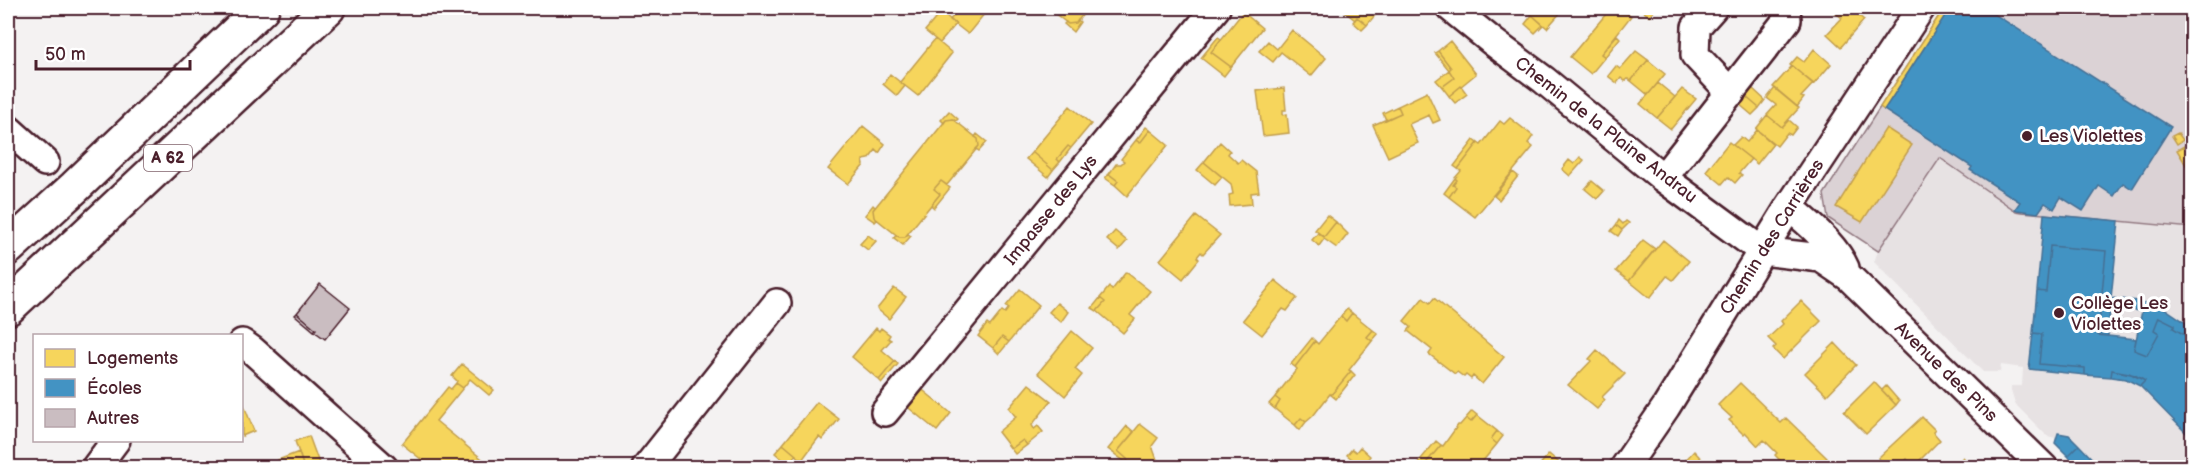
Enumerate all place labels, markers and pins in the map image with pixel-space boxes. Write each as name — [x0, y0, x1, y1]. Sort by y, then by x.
place label: Les Violettes — [2039, 126, 2143, 147]
marker: Les Violettes — [2020, 129, 2034, 143]
place label: Collège Les Violettes — [2071, 293, 2168, 335]
marker: Collège Les Violettes — [2052, 306, 2066, 320]

